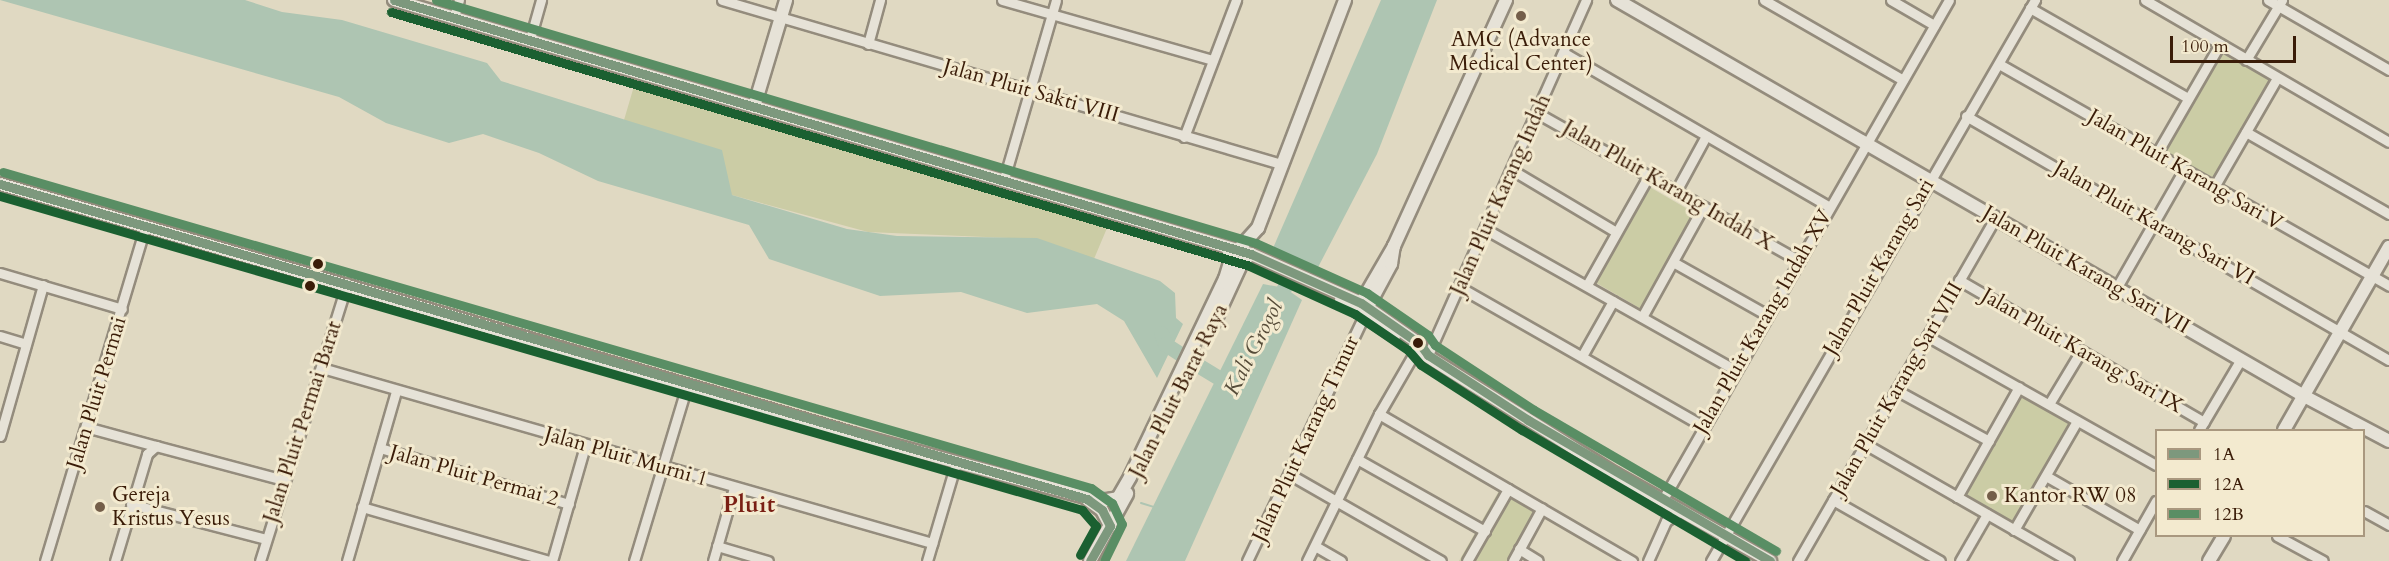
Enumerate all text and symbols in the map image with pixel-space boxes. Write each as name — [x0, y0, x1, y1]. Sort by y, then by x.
marker: AMC (Advance Medical Center) — [1512, 7, 1530, 25]
scale bar — [2173, 24, 2299, 62]
place label: AMC (Advance Medical Center) — [1449, 27, 1593, 77]
text: 100 m — [2181, 34, 2229, 59]
street label: Jalan Pluit Sakti VIII — [940, 54, 1122, 128]
street label: Jalan Pluit Karang Indah — [1445, 91, 1557, 299]
street label: Jalan Pluit Karang Sari V — [2083, 104, 2287, 236]
street label: Jalan Pluit Karang Indah X — [1558, 115, 1778, 257]
street label: Jalan Pluit Karang Sari VI — [2049, 155, 2259, 291]
street label: Jalan Pluit Karang Sari — [1818, 174, 1940, 360]
street label: Jalan Pluit Karang Sari VII — [1978, 200, 2194, 340]
street label: Jalan Pluit Karang Indah XV — [1688, 205, 1838, 439]
unlabelled marker — [312, 258, 324, 270]
street label: Jalan Pluit Karang Sari VIII — [1826, 278, 1968, 500]
unlabelled marker — [304, 280, 316, 292]
street label: Jalan Pluit Karang Sari IX — [1977, 283, 2187, 419]
water label: Kali Grogol — [1219, 296, 1289, 400]
street label: Jalan Pluit Barat Raya — [1124, 300, 1234, 482]
street label: Jalan Pluit Permai — [62, 314, 132, 472]
street label: Jalan Pluit Permai Barat — [259, 318, 347, 526]
street label: Jalan Pluit Karang Timur — [1247, 332, 1365, 546]
unlabelled marker — [1412, 337, 1424, 349]
street label: Jalan Pluit Murni 1 — [541, 422, 711, 492]
legend — [2155, 429, 2365, 537]
street label: Jalan Pluit Permai 2 — [387, 440, 561, 512]
text: 1A — [2213, 442, 2235, 467]
text: 12A — [2213, 472, 2244, 497]
place label: Gereja Kristus Yesus — [112, 482, 230, 532]
place label: Kantor RW 08 — [2004, 483, 2137, 509]
marker: Kantor RW 08 — [1985, 489, 1999, 503]
district label: Pluit — [723, 491, 775, 519]
marker: Gereja Kristus Yesus — [93, 500, 107, 514]
text: 12B — [2213, 502, 2244, 527]

